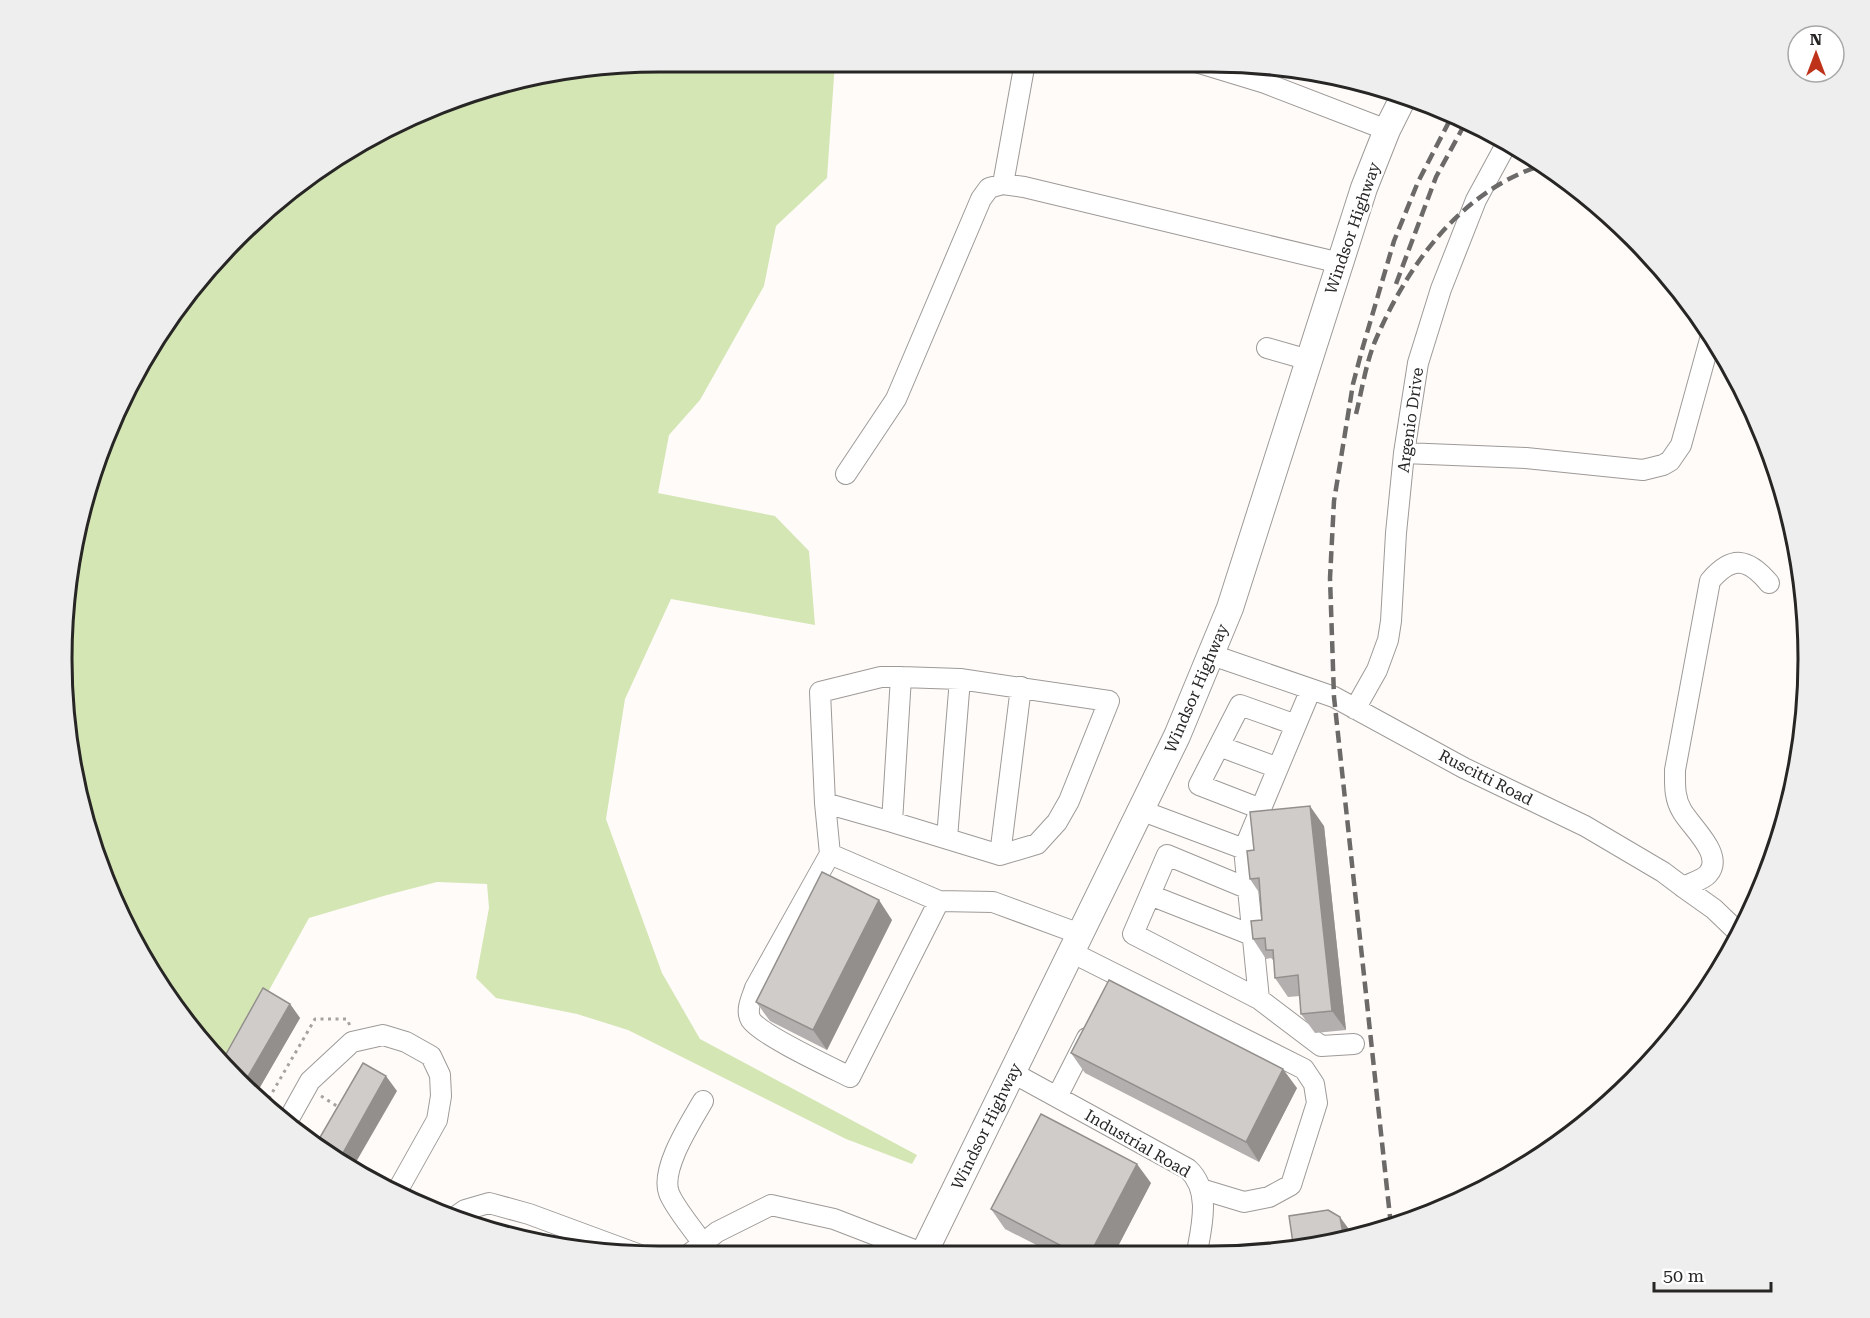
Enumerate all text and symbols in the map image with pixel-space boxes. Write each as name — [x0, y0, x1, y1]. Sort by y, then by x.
north arrow — [1786, 24, 1846, 84]
text: N — [1810, 30, 1822, 49]
street label: Windsor Highway — [1321, 159, 1384, 297]
street label: Argenio Drive — [1394, 366, 1427, 474]
street label: Windsor Highway — [1161, 620, 1232, 756]
street label: Ruscitti Road — [1436, 746, 1536, 809]
street label: Windsor Highway — [948, 1059, 1026, 1193]
street label: Industrial Road — [1082, 1106, 1194, 1181]
scale bar — [1654, 1255, 1771, 1293]
text: 50 m — [1663, 1265, 1704, 1286]

